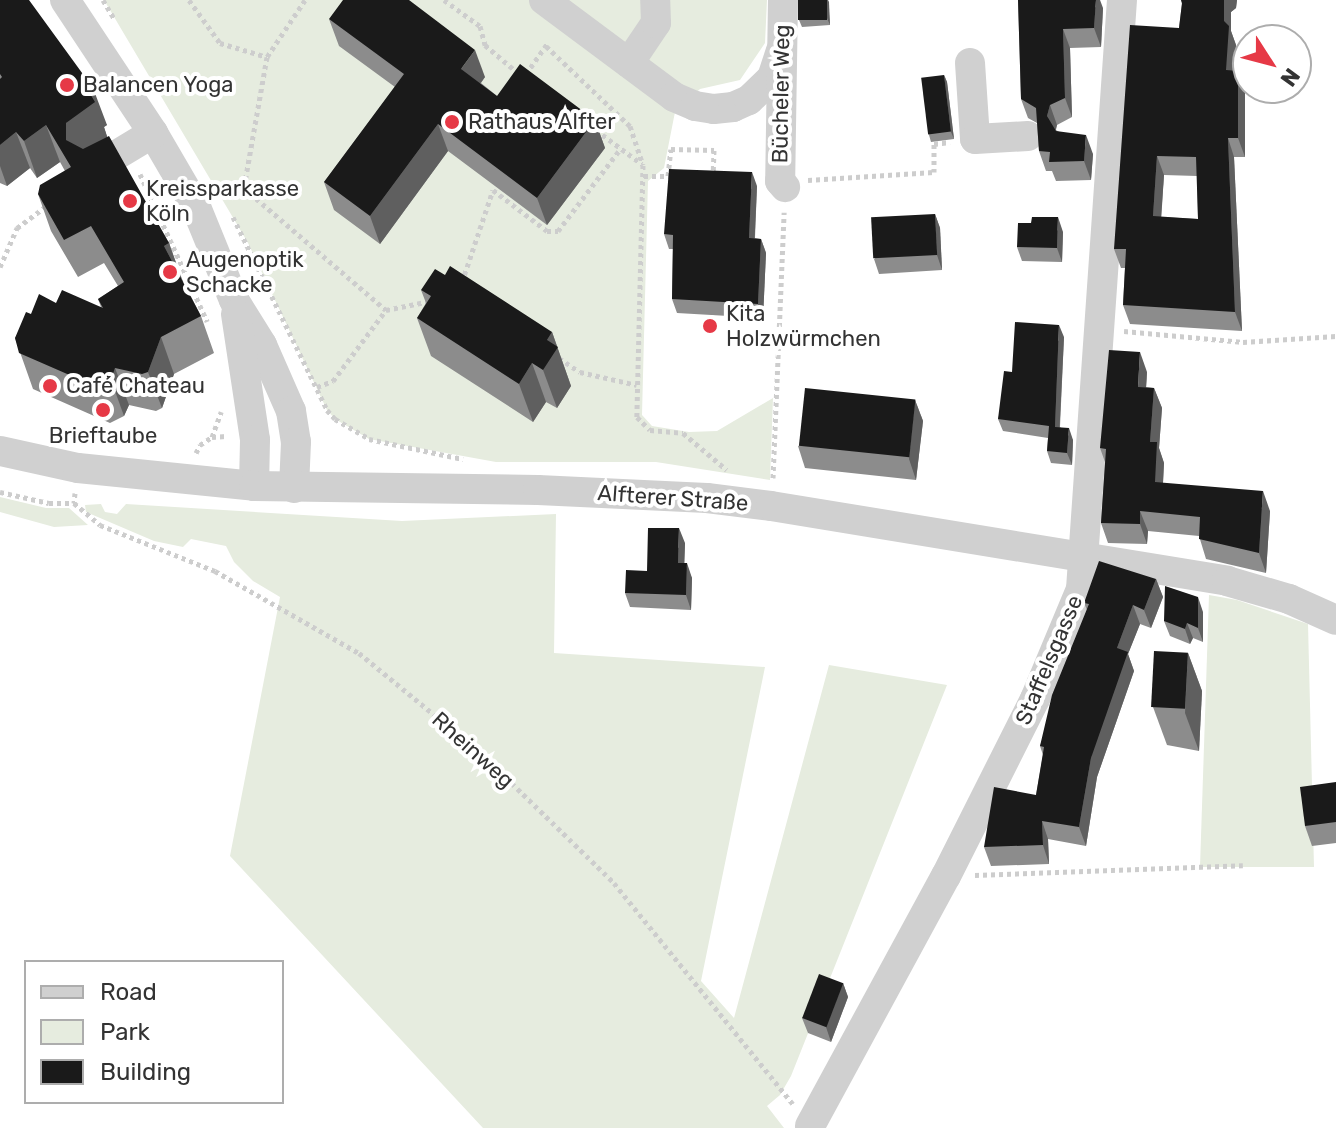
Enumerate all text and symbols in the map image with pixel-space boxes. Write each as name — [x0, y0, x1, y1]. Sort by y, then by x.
street label: Bücheler Weg — [767, 24, 795, 164]
north arrow — [1232, 24, 1312, 104]
text: N — [1275, 63, 1306, 92]
place label: Balancen Yoga — [83, 72, 234, 98]
marker: Balancen Yoga — [58, 76, 76, 94]
place label: Rathaus Alfter — [468, 109, 616, 135]
marker: Rathaus Alfter — [443, 113, 461, 131]
place label: Kreissparkasse Köln — [146, 175, 299, 226]
marker: Kreissparkasse Köln — [121, 192, 139, 210]
place label: Augenoptik Schacke — [186, 246, 304, 298]
marker: Augenoptik Schacke — [161, 263, 179, 281]
place label: Kita Holzwürmchen — [726, 300, 881, 352]
marker: Kita Holzwürmchen — [701, 317, 719, 335]
place label: Café Chateau — [66, 373, 205, 399]
marker: Café Chateau — [41, 377, 59, 395]
marker: Brieftaube — [94, 401, 112, 419]
place label: Brieftaube — [49, 423, 157, 449]
street label: Alfterer Straße — [596, 480, 750, 516]
street label: Staffelsgasse — [1010, 591, 1088, 729]
street label: Rheinweg — [426, 706, 520, 794]
legend — [24, 960, 284, 1104]
text: Road — [100, 978, 157, 1006]
text: Park — [100, 1018, 150, 1046]
text: Building — [100, 1058, 191, 1086]

